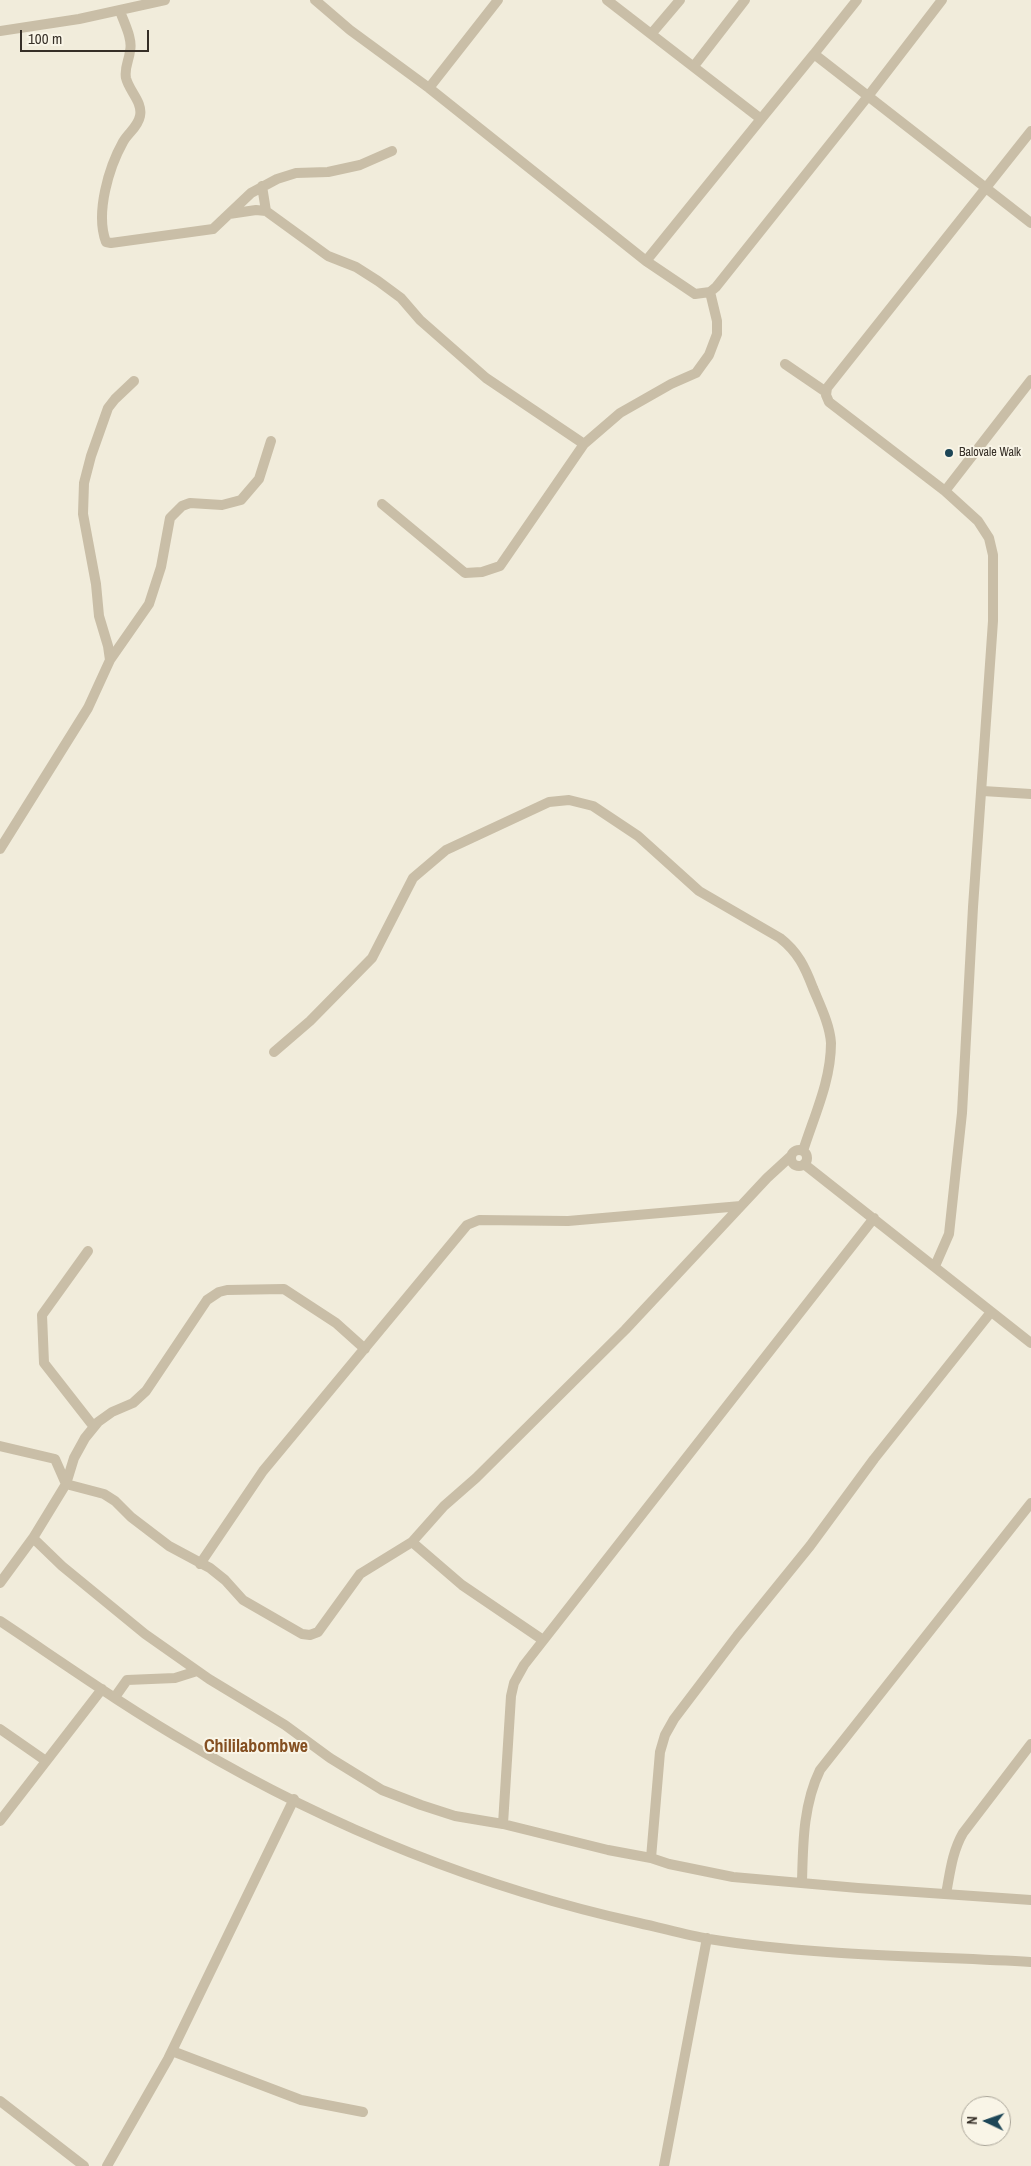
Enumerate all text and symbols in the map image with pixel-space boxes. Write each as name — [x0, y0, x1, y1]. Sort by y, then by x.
scale bar — [22, 20, 151, 52]
text: 100 m — [28, 28, 62, 49]
place label: Balovale Walk — [959, 446, 1021, 460]
marker: Balovale Walk — [943, 447, 955, 459]
district label: Chililabombwe — [204, 1736, 308, 1758]
north arrow — [961, 2096, 1011, 2146]
text: N — [963, 2116, 981, 2125]

